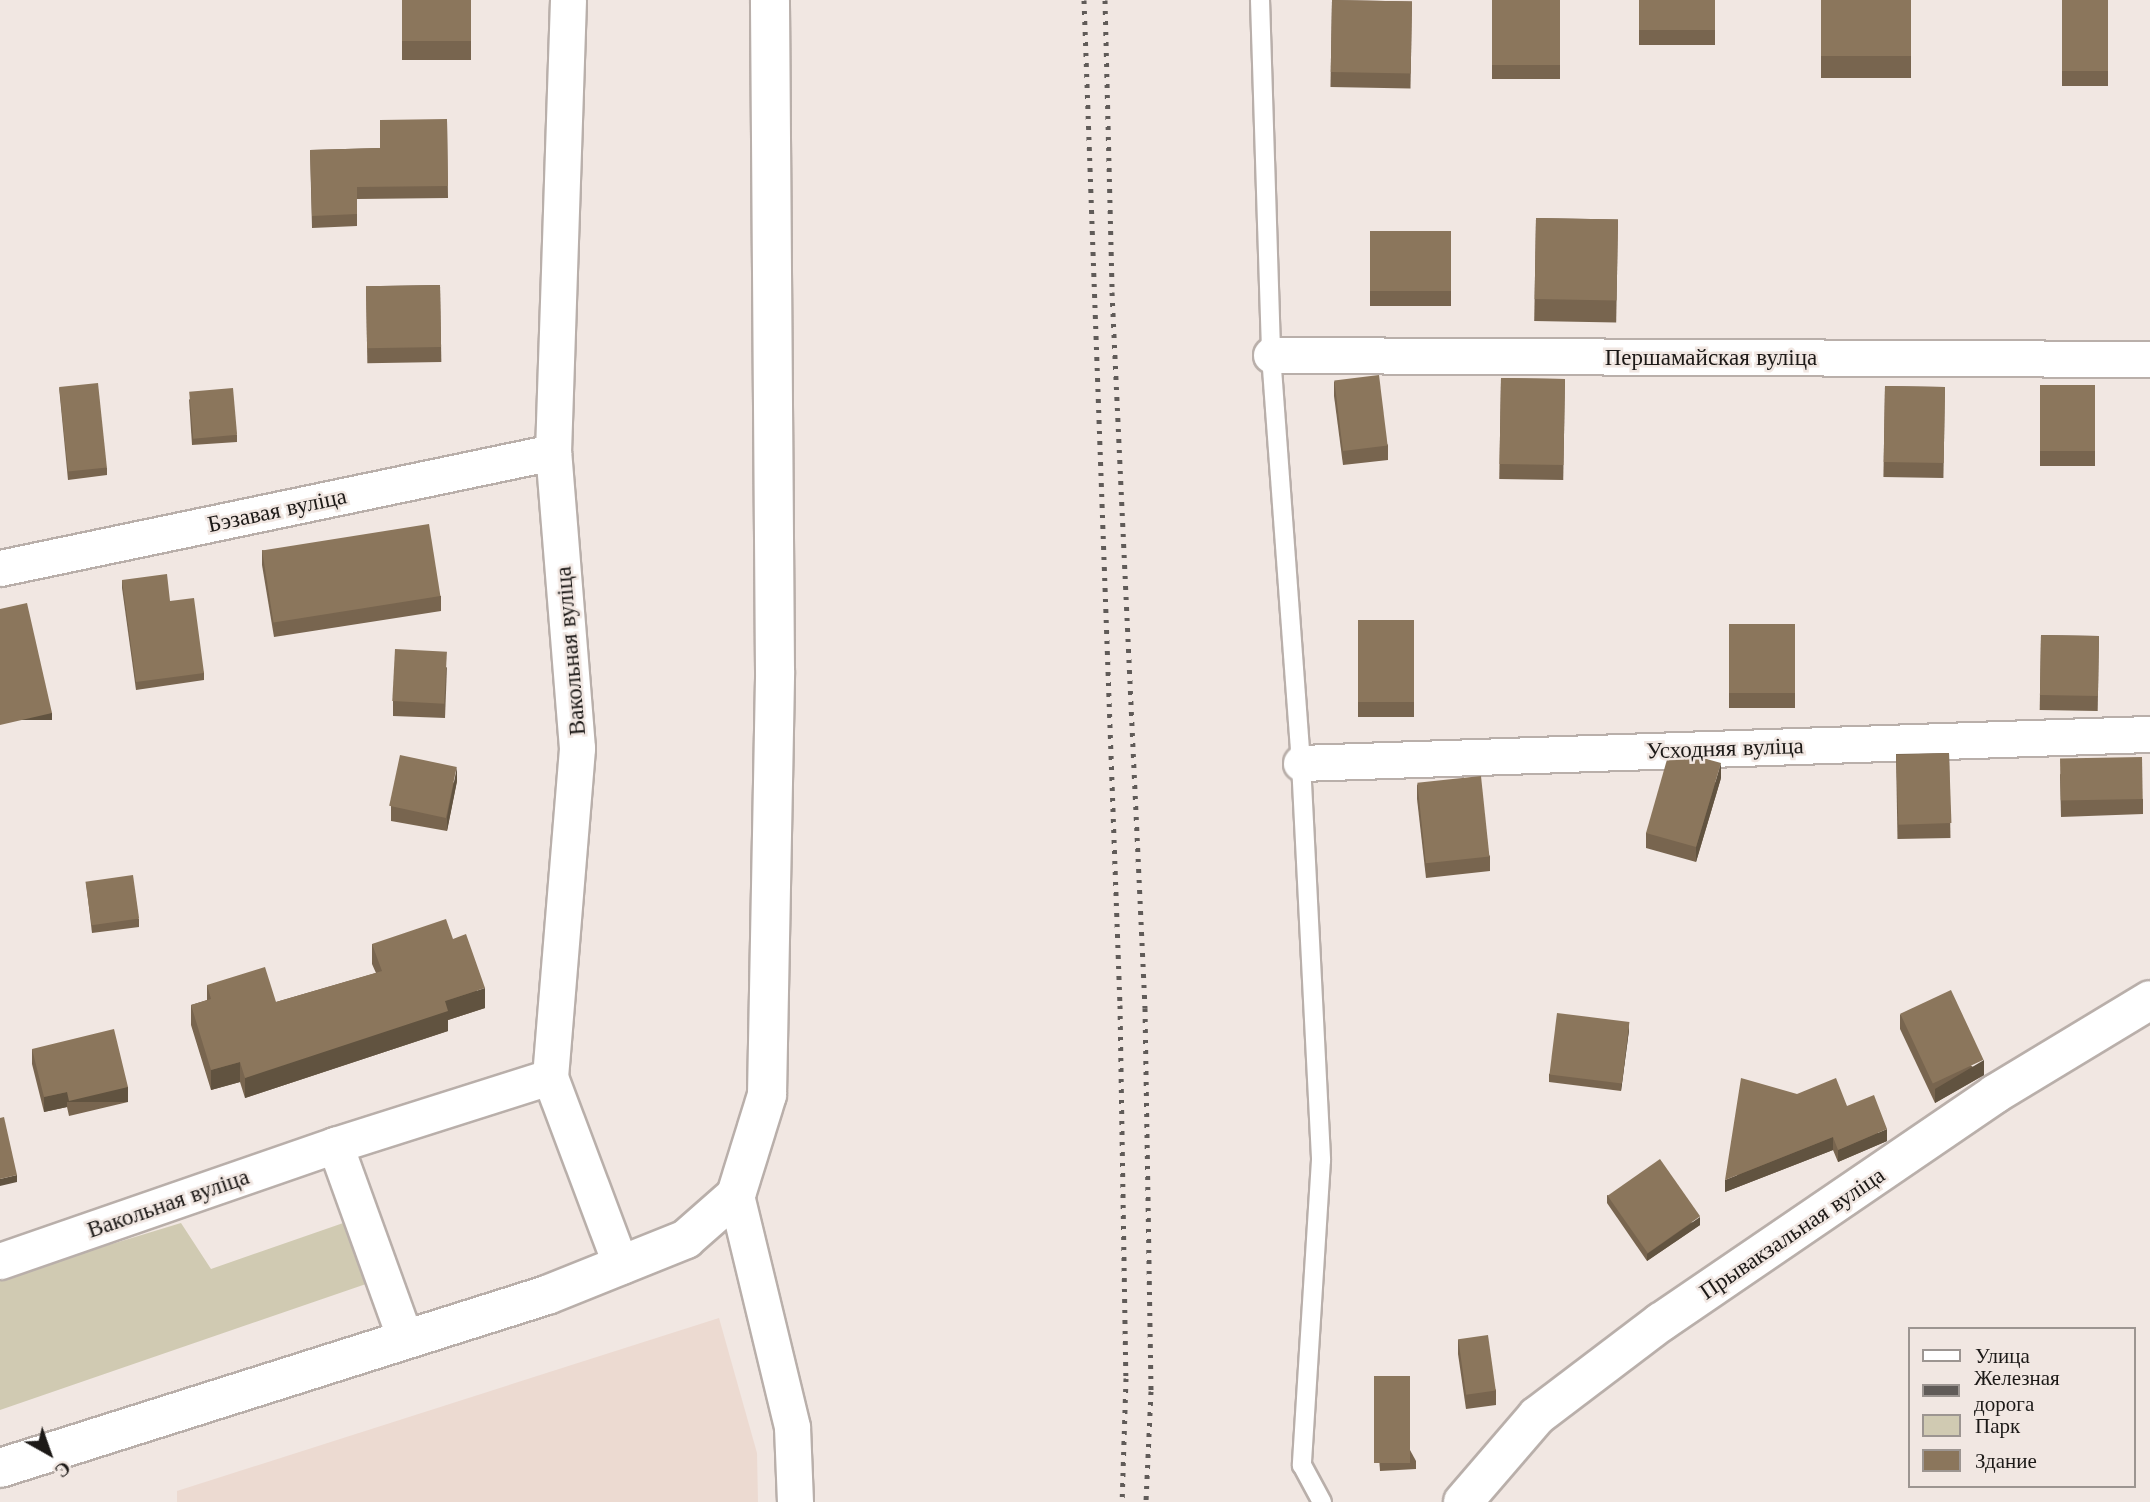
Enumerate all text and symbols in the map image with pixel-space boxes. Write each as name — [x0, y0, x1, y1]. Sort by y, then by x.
street label: Першамайская вуліца — [1605, 343, 1817, 371]
street label: Бэзавая вуліца — [205, 482, 349, 538]
street label: Вакольная вуліца — [549, 565, 591, 737]
street label: Усходняя вуліца — [1646, 731, 1804, 765]
street label: Прывакзальная вуліца — [1694, 1161, 1890, 1305]
street label: Вакольная вуліца — [83, 1162, 253, 1244]
legend — [1909, 1327, 2136, 1488]
text: Улица — [1975, 1343, 2030, 1369]
text: Железная дорога — [1974, 1365, 2060, 1417]
text: Парк — [1975, 1413, 2020, 1439]
north arrow — [14, 1418, 84, 1488]
text: Здание — [1975, 1448, 2037, 1474]
text: С — [50, 1456, 75, 1483]

